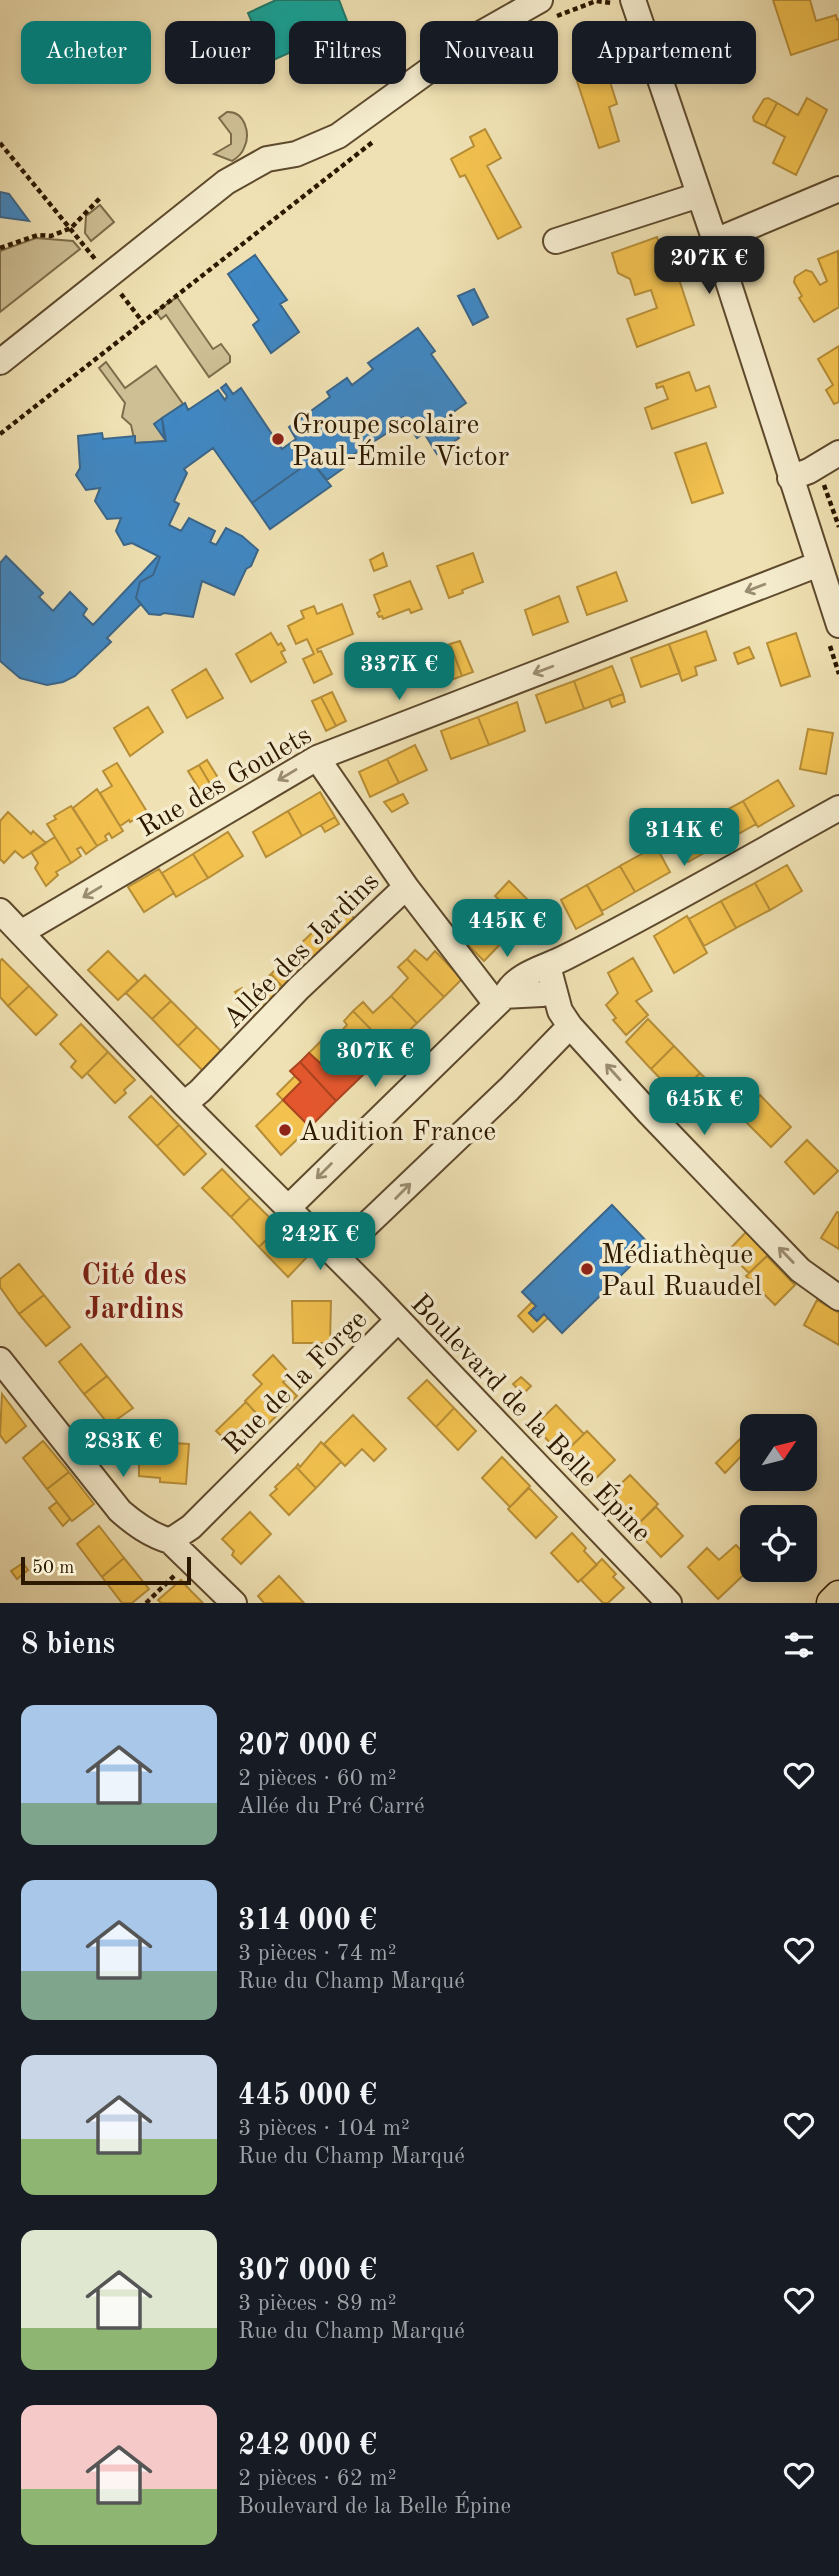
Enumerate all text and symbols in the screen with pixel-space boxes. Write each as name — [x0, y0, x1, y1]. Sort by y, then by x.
chip: Acheter — [21, 21, 151, 84]
chip: Louer — [165, 21, 275, 84]
chip: Filtres — [289, 21, 406, 84]
chip: Nouveau — [420, 21, 558, 84]
chip: Appartement — [572, 21, 756, 84]
pin: 207K € — [652, 236, 766, 296]
text: 207K € — [670, 247, 748, 270]
place label: Groupe scolaire Paul-Émile Victor — [292, 412, 509, 472]
marker: Groupe scolaire Paul-Émile Victor — [270, 431, 286, 447]
one-way arrow — [744, 582, 766, 595]
pin: 337K € — [342, 642, 456, 702]
text: 337K € — [360, 653, 438, 676]
one-way arrow — [532, 665, 554, 678]
street label: Rue des Goulets — [134, 722, 317, 843]
one-way arrow — [278, 769, 298, 783]
pin: 314K € — [627, 808, 741, 868]
text: 314K € — [645, 819, 723, 842]
street label: Allée des Jardins — [219, 868, 385, 1034]
one-way arrow — [82, 885, 102, 899]
pin: 445K € — [450, 900, 564, 959]
text: 445K € — [468, 910, 546, 933]
pin: 307K € — [318, 1030, 432, 1089]
text: 307K € — [336, 1040, 414, 1063]
one-way arrow — [605, 1064, 621, 1082]
pin: 645K € — [647, 1078, 761, 1137]
text: 645K € — [665, 1088, 743, 1111]
place label: Audition France — [299, 1119, 496, 1147]
marker: Audition France — [277, 1122, 293, 1138]
one-way arrow — [316, 1163, 333, 1180]
one-way arrow — [394, 1183, 411, 1200]
pin: 242K € — [263, 1212, 377, 1272]
text: 242K € — [281, 1223, 359, 1246]
place label: Médiathèque Paul Ruaudel — [601, 1242, 762, 1302]
one-way arrow — [778, 1247, 795, 1264]
district label: Cité des Jardins — [81, 1261, 187, 1325]
marker: Médiathèque Paul Ruaudel — [579, 1261, 595, 1277]
street label: Boulevard de la Belle Épine — [404, 1286, 659, 1548]
street label: Rue de la Forge — [219, 1306, 373, 1460]
north arrow — [740, 1414, 817, 1491]
map controls — [740, 1414, 817, 1582]
pin: 283K € — [66, 1420, 180, 1479]
text: 283K € — [84, 1430, 162, 1453]
button: locate — [740, 1505, 817, 1582]
scale bar — [21, 1554, 191, 1586]
text: 50 m — [32, 1559, 74, 1578]
icon: filters — [780, 1626, 818, 1664]
text: 8 biens — [21, 1630, 115, 1660]
text: 207 000 € — [238, 1731, 377, 1761]
icon: home — [77, 1733, 161, 1817]
icon: heart — [780, 1756, 818, 1794]
text: 2 pièces · 60 m² — [238, 1767, 397, 1790]
text: Allée du Pré Carré — [238, 1795, 425, 1818]
text: 314 000 € — [238, 1906, 377, 1936]
icon: home — [77, 1908, 161, 1992]
icon: heart — [780, 1931, 818, 1969]
text: 3 pièces · 74 m² — [238, 1942, 397, 1965]
text: Rue du Champ Marqué — [238, 1970, 465, 1993]
text: 445 000 € — [238, 2081, 377, 2111]
icon: home — [77, 2083, 161, 2167]
icon: heart — [780, 2106, 818, 2144]
text: 3 pièces · 104 m² — [238, 2117, 410, 2140]
text: Rue du Champ Marqué — [238, 2145, 465, 2168]
text: 307 000 € — [238, 2256, 377, 2286]
icon: home — [77, 2258, 161, 2342]
icon: heart — [780, 2281, 818, 2319]
text: 3 pièces · 89 m² — [238, 2292, 397, 2315]
text: Rue du Champ Marqué — [238, 2320, 465, 2343]
text: 242 000 € — [238, 2431, 377, 2461]
icon: home — [77, 2433, 161, 2517]
icon: heart — [780, 2456, 818, 2494]
text: 2 pièces · 62 m² — [238, 2467, 397, 2490]
text: Boulevard de la Belle Épine — [238, 2495, 511, 2518]

